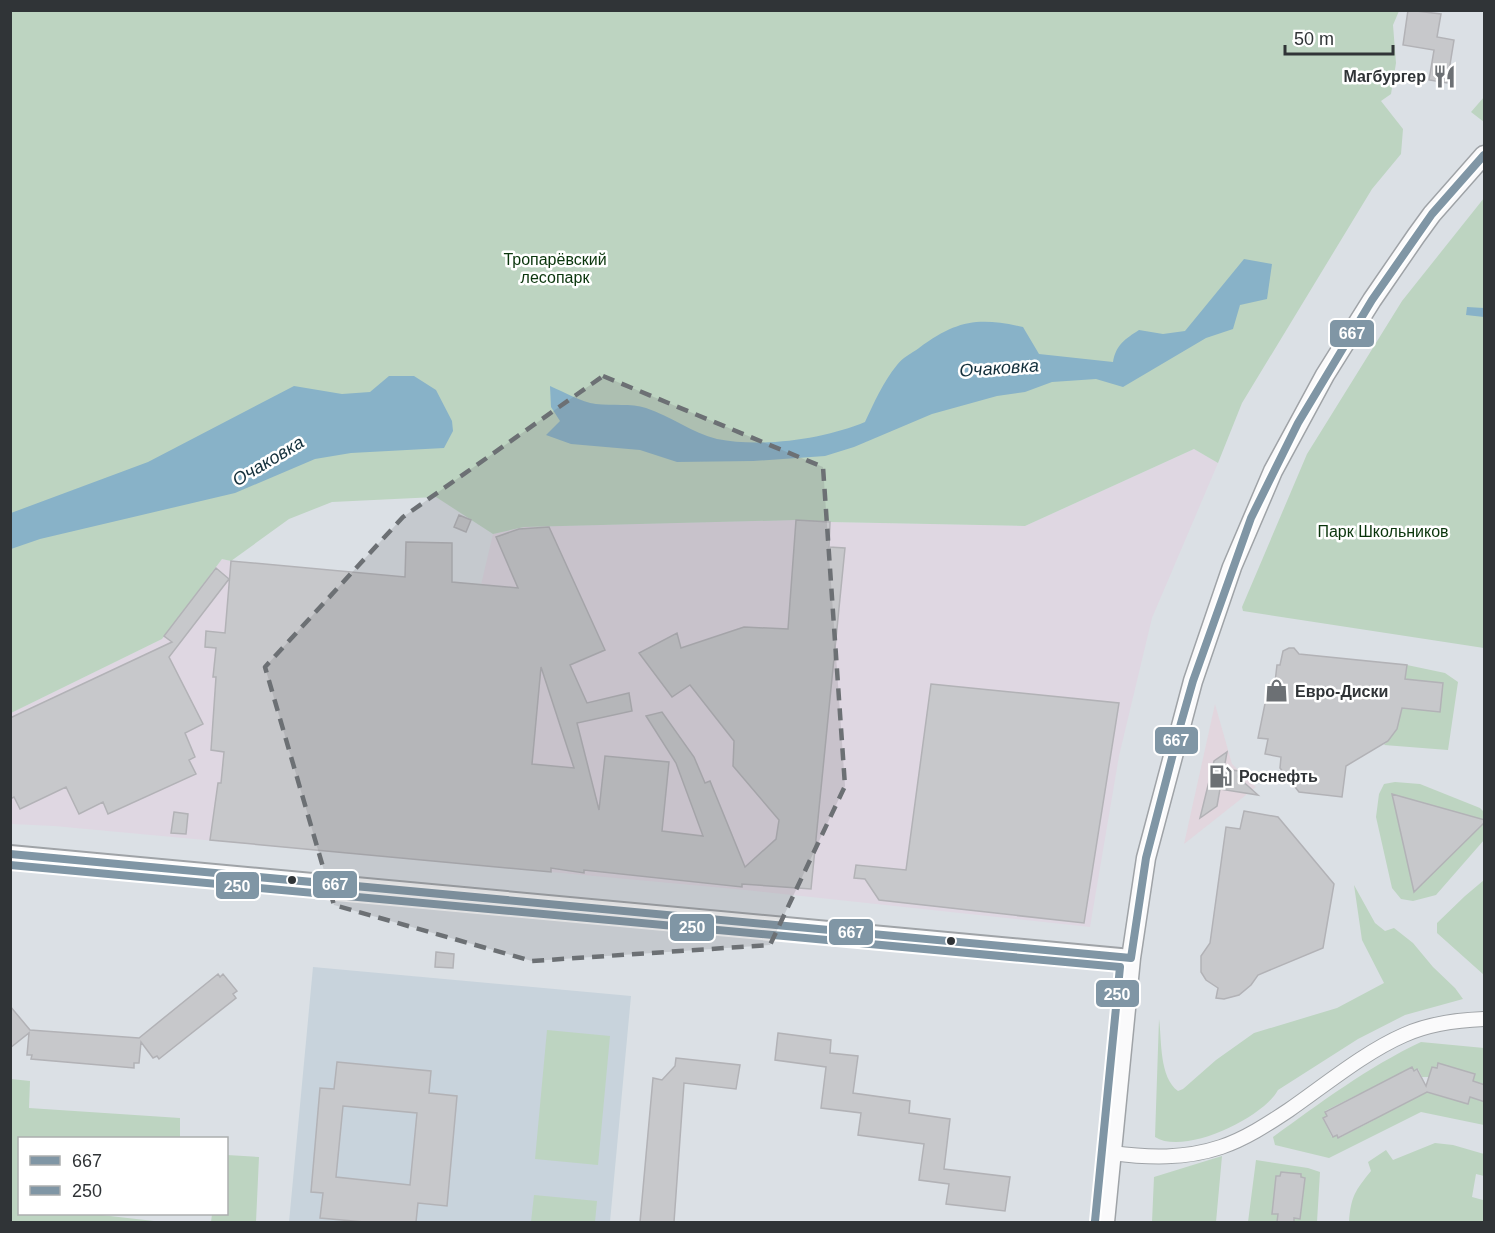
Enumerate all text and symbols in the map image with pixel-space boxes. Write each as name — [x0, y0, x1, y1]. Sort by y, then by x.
scale bar — [1285, 18, 1393, 56]
text: 50 m — [1294, 29, 1334, 49]
restaurant icon: Магбургер — [1431, 63, 1457, 89]
place label: Магбургер — [1343, 68, 1426, 85]
park label: Тропарёвский лесопарк — [503, 251, 607, 286]
line badge: 667 — [1329, 319, 1375, 348]
text: 667 — [1339, 325, 1365, 342]
water label: Очаковка — [959, 355, 1039, 381]
water label: Очаковка — [229, 432, 307, 490]
park label: Парк Школьников — [1317, 523, 1449, 540]
shop icon: Евро-Диски — [1264, 678, 1290, 704]
place label: Евро-Диски — [1295, 683, 1388, 700]
line badge: 667 — [1154, 726, 1199, 755]
text: 667 — [1163, 732, 1189, 749]
fuel station icon: Роснефть — [1208, 763, 1234, 789]
place label: Роснефть — [1239, 768, 1318, 785]
line badge: 667 — [312, 870, 358, 899]
line badge: 250 — [215, 871, 260, 900]
unlabelled marker — [286, 874, 298, 886]
text: 667 — [322, 876, 348, 893]
text: 250 — [224, 878, 250, 895]
line badge: 250 — [669, 913, 715, 942]
line badge: 667 — [828, 918, 874, 946]
text: 250 — [679, 919, 705, 936]
text: 667 — [838, 924, 864, 941]
unlabelled marker — [945, 935, 957, 947]
line badge: 250 — [1095, 979, 1140, 1008]
text: 250 — [1104, 986, 1130, 1003]
legend — [18, 1137, 228, 1215]
text: 667 — [72, 1151, 102, 1171]
text: 250 — [72, 1181, 102, 1201]

